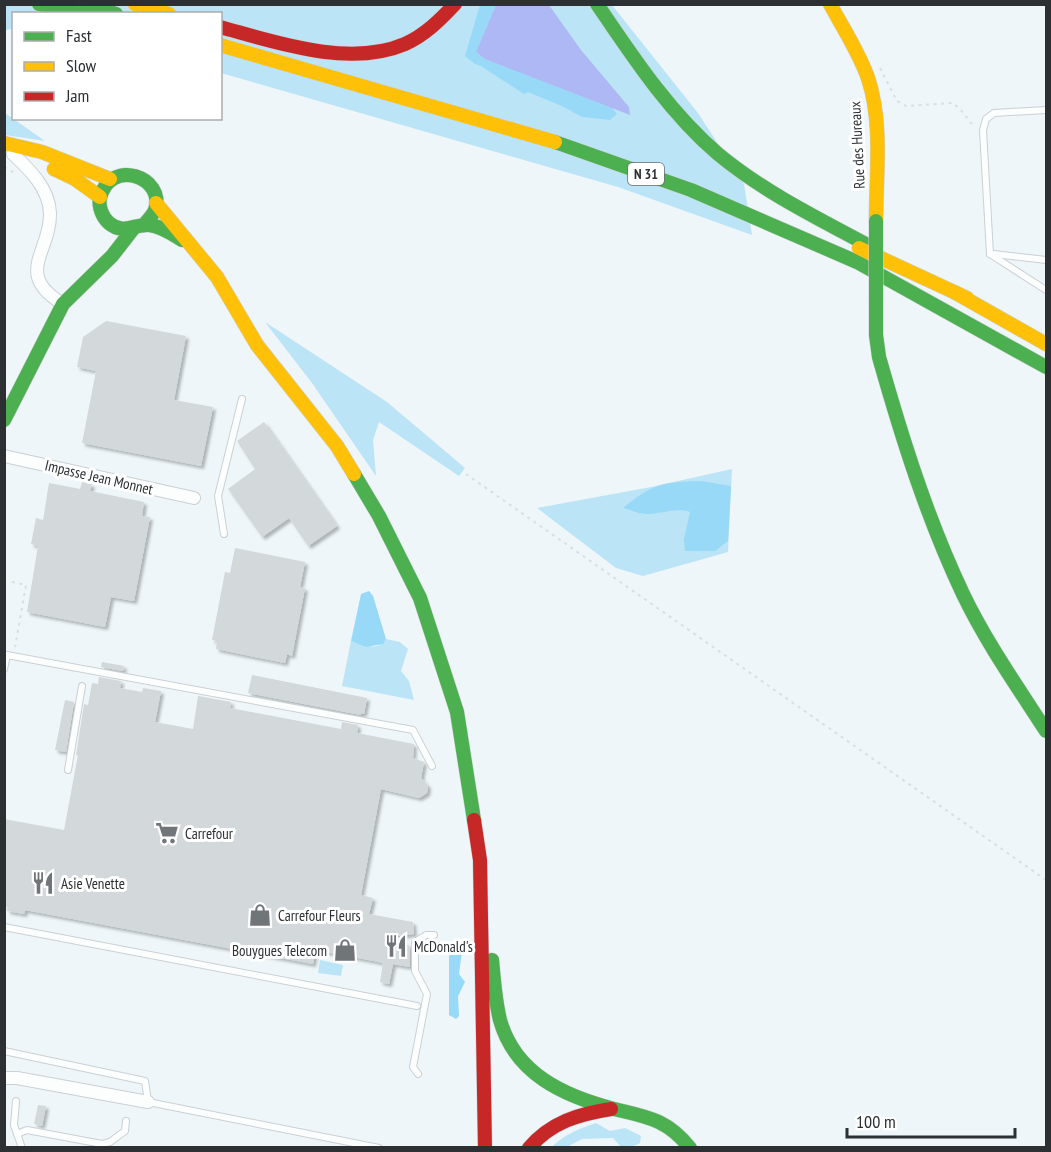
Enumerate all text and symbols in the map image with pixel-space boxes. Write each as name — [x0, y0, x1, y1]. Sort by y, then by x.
legend — [12, 12, 222, 120]
text: Fast — [66, 24, 92, 47]
text: Slow — [66, 54, 97, 77]
text: Jam — [65, 84, 89, 107]
street label: Rue des Hureaux — [845, 101, 869, 189]
road number: N 31 — [628, 163, 664, 185]
street label: Impasse Jean Monnet — [43, 455, 155, 499]
supermarket icon: Carrefour — [154, 820, 180, 846]
place label: Carrefour — [185, 824, 234, 843]
restaurant icon: Asie Venette — [30, 870, 56, 896]
place label: Asie Venette — [61, 874, 125, 893]
shop icon: Carrefour Fleurs — [247, 902, 273, 928]
place label: Carrefour Fleurs — [278, 906, 361, 925]
restaurant icon: McDonald's — [383, 933, 409, 959]
shop icon: Bouygues Telecom — [332, 937, 358, 963]
place label: McDonald's — [414, 937, 473, 956]
place label: Bouygues Telecom — [232, 941, 327, 960]
scale bar — [847, 1101, 1015, 1139]
text: 100 m — [856, 1110, 896, 1133]

